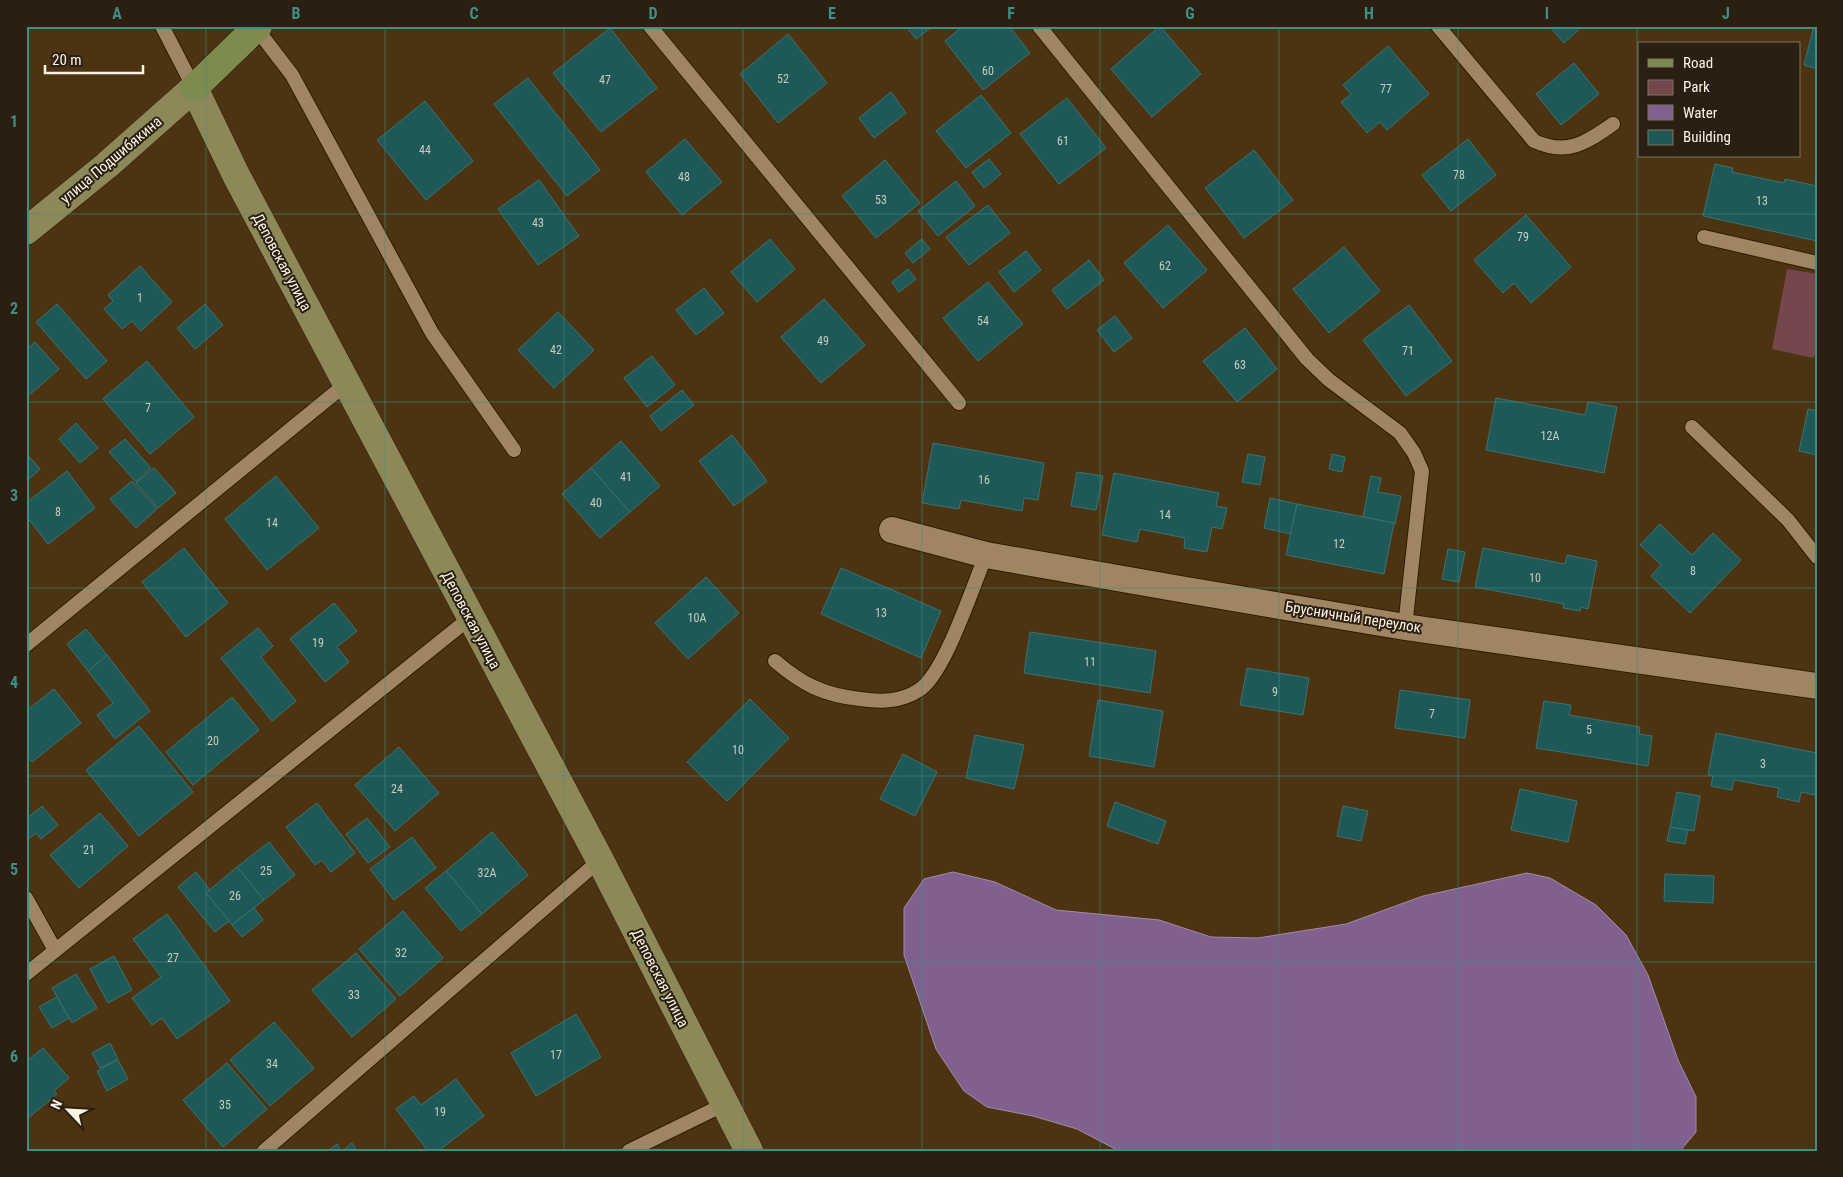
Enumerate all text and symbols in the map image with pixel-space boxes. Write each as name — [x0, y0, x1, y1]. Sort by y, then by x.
text: A — [112, 4, 122, 23]
text: B — [292, 4, 301, 23]
text: C — [469, 4, 479, 23]
text: D — [648, 4, 658, 23]
text: E — [828, 4, 836, 23]
text: F — [1007, 4, 1015, 23]
text: G — [1185, 4, 1195, 23]
text: H — [1364, 4, 1374, 23]
text: I — [1545, 4, 1549, 23]
text: J — [1722, 4, 1730, 23]
scale bar — [45, 42, 142, 74]
legend — [1638, 42, 1800, 158]
text: 20 m — [52, 51, 82, 69]
text: Road — [1683, 54, 1713, 72]
house number: 60 — [982, 64, 994, 78]
house number: 52 — [777, 72, 789, 86]
house number: 47 — [599, 73, 611, 87]
text: Park — [1683, 78, 1710, 96]
house number: 77 — [1380, 82, 1392, 96]
text: Water — [1683, 104, 1718, 122]
text: 1 — [10, 112, 18, 131]
street label: улица Подшибякина — [57, 112, 165, 208]
text: Building — [1683, 128, 1731, 146]
house number: 61 — [1057, 134, 1069, 148]
house number: 44 — [419, 143, 431, 157]
house number: 78 — [1453, 168, 1465, 182]
house number: 48 — [678, 170, 690, 184]
house number: 53 — [875, 193, 887, 207]
house number: 13 — [1756, 194, 1768, 208]
street label: Деповская улица — [249, 210, 315, 314]
house number: 43 — [532, 216, 544, 230]
house number: 79 — [1517, 230, 1529, 244]
house number: 62 — [1159, 259, 1171, 273]
house number: 1 — [137, 291, 143, 305]
text: 2 — [10, 299, 18, 318]
house number: 54 — [977, 314, 989, 328]
house number: 49 — [817, 334, 829, 348]
house number: 42 — [550, 343, 562, 357]
house number: 71 — [1402, 344, 1414, 358]
house number: 63 — [1234, 358, 1246, 372]
house number: 7 — [145, 401, 151, 415]
house number: 12А — [1541, 429, 1559, 443]
house number: 41 — [620, 470, 632, 484]
house number: 16 — [978, 473, 990, 487]
text: 3 — [10, 486, 18, 505]
house number: 40 — [590, 496, 602, 510]
house number: 8 — [55, 505, 61, 519]
house number: 14 — [1159, 508, 1171, 522]
house number: 14 — [266, 516, 278, 530]
house number: 12 — [1333, 537, 1345, 551]
house number: 8 — [1690, 564, 1696, 578]
street label: Деповская улица — [438, 568, 504, 672]
house number: 10 — [1529, 571, 1541, 585]
street label: Брусничный переулок — [1284, 597, 1422, 637]
house number: 13 — [875, 606, 887, 620]
house number: 10А — [688, 611, 706, 625]
house number: 19 — [312, 636, 324, 650]
house number: 11 — [1084, 655, 1096, 669]
text: 4 — [10, 673, 18, 692]
house number: 9 — [1272, 685, 1278, 699]
house number: 7 — [1429, 707, 1435, 721]
house number: 5 — [1586, 723, 1592, 737]
house number: 20 — [207, 734, 219, 748]
house number: 10 — [732, 743, 744, 757]
house number: 3 — [1760, 757, 1766, 771]
house number: 24 — [391, 782, 403, 796]
house number: 21 — [83, 843, 95, 857]
text: 5 — [10, 860, 18, 879]
house number: 25 — [260, 864, 272, 878]
house number: 32А — [478, 866, 496, 880]
house number: 26 — [229, 889, 241, 903]
street label: Деповская улица — [627, 926, 693, 1030]
house number: 32 — [395, 946, 407, 960]
house number: 27 — [167, 951, 179, 965]
house number: 33 — [348, 988, 360, 1002]
text: 6 — [10, 1047, 18, 1066]
house number: 17 — [550, 1048, 562, 1062]
house number: 34 — [266, 1057, 278, 1071]
north arrow — [42, 1084, 92, 1134]
text: N — [47, 1097, 65, 1112]
house number: 35 — [219, 1098, 231, 1112]
house number: 19 — [434, 1105, 446, 1119]

